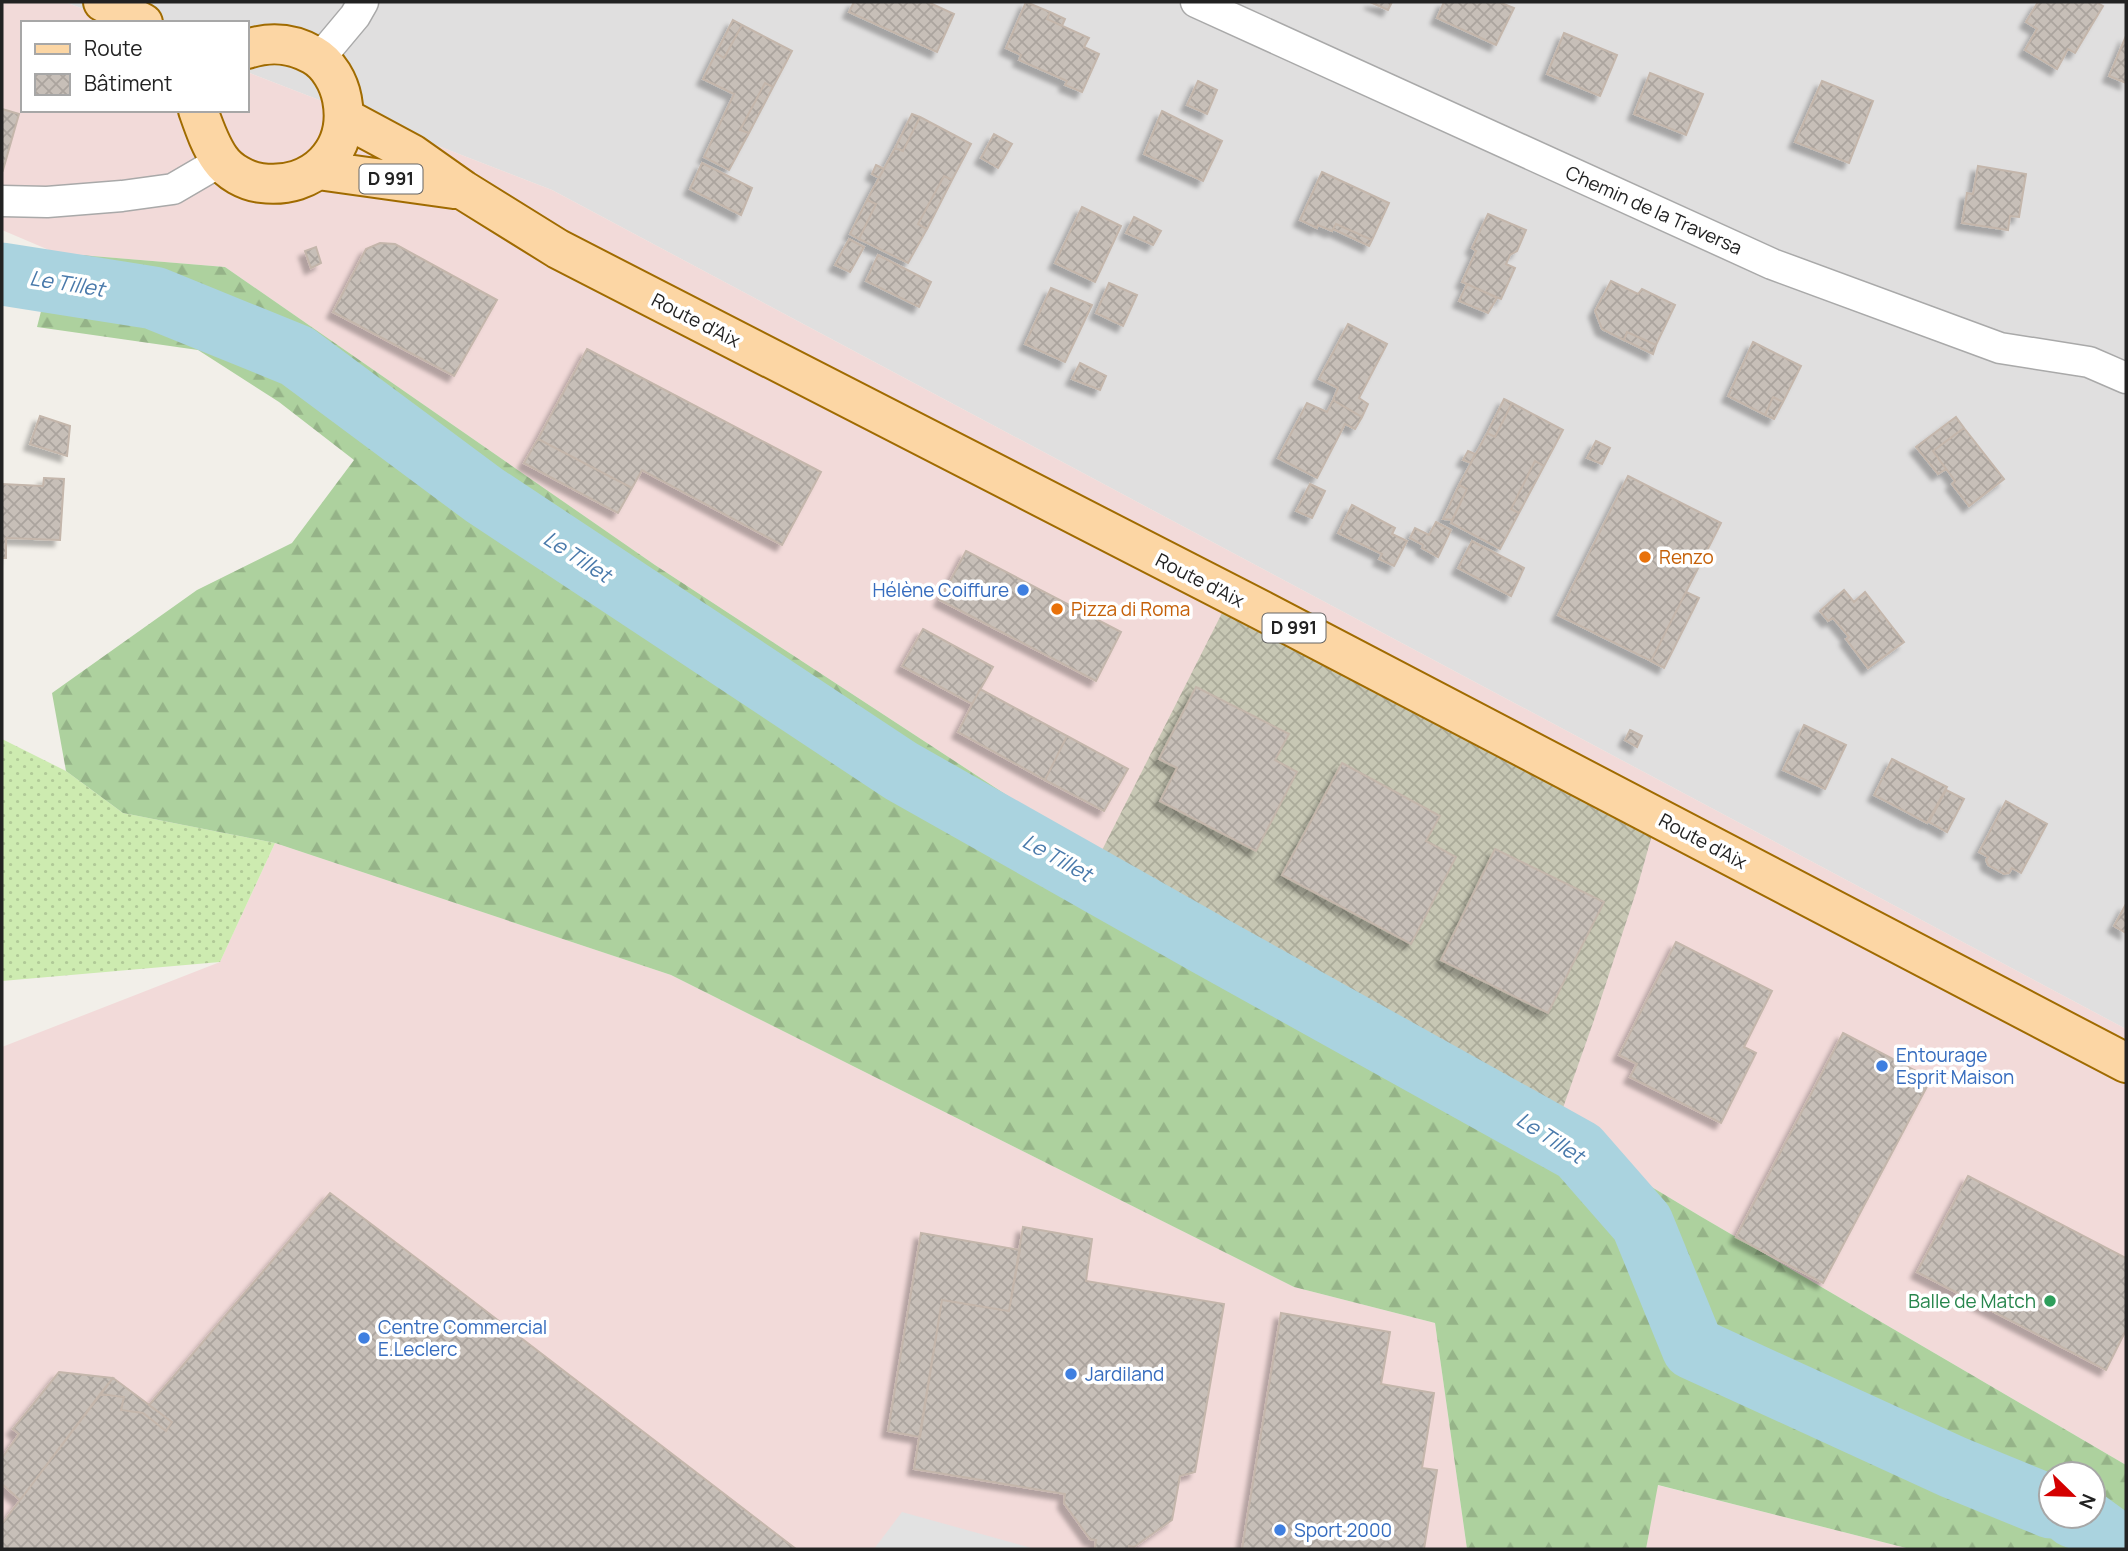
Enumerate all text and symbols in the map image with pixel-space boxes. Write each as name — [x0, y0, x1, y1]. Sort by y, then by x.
legend — [21, 21, 248, 112]
text: Route — [84, 34, 142, 62]
text: Bâtiment — [84, 69, 172, 97]
street label: Chemin de la Traversa — [1562, 159, 1746, 261]
road number: D 991 — [360, 164, 422, 194]
water label: Le Tillet — [28, 263, 109, 303]
street label: Route d'Aix — [647, 287, 745, 353]
water label: Le Tillet — [538, 524, 619, 590]
place label: Renzo — [1659, 544, 1714, 570]
street label: Route d'Aix — [1151, 547, 1249, 613]
marker: Renzo — [1637, 549, 1653, 565]
place label: Hélène Coiffure — [873, 577, 1009, 603]
marker: Hélène Coiffure — [1015, 582, 1031, 598]
place label: Pizza di Roma — [1071, 596, 1190, 622]
marker: Pizza di Roma — [1049, 601, 1065, 617]
road number: D 991 — [1262, 614, 1326, 642]
street label: Route d'Aix — [1654, 807, 1752, 875]
water label: Le Tillet — [1018, 827, 1099, 889]
place label: Entourage Esprit Maison — [1896, 1042, 2014, 1090]
marker: Entourage Esprit Maison — [1874, 1058, 1890, 1074]
water label: Le Tillet — [1511, 1105, 1592, 1171]
place label: Balle de Match — [1908, 1288, 2036, 1314]
marker: Balle de Match — [2042, 1293, 2058, 1309]
place label: Centre Commercial E.Leclerc — [378, 1314, 547, 1362]
marker: Centre Commercial E.Leclerc — [356, 1330, 372, 1346]
place label: Jardiland — [1085, 1361, 1164, 1387]
marker: Jardiland — [1063, 1366, 1079, 1382]
north arrow — [2037, 1460, 2107, 1530]
text: N — [2073, 1490, 2102, 1513]
place label: Sport 2000 — [1294, 1517, 1392, 1543]
marker: Sport 2000 — [1272, 1522, 1288, 1538]

